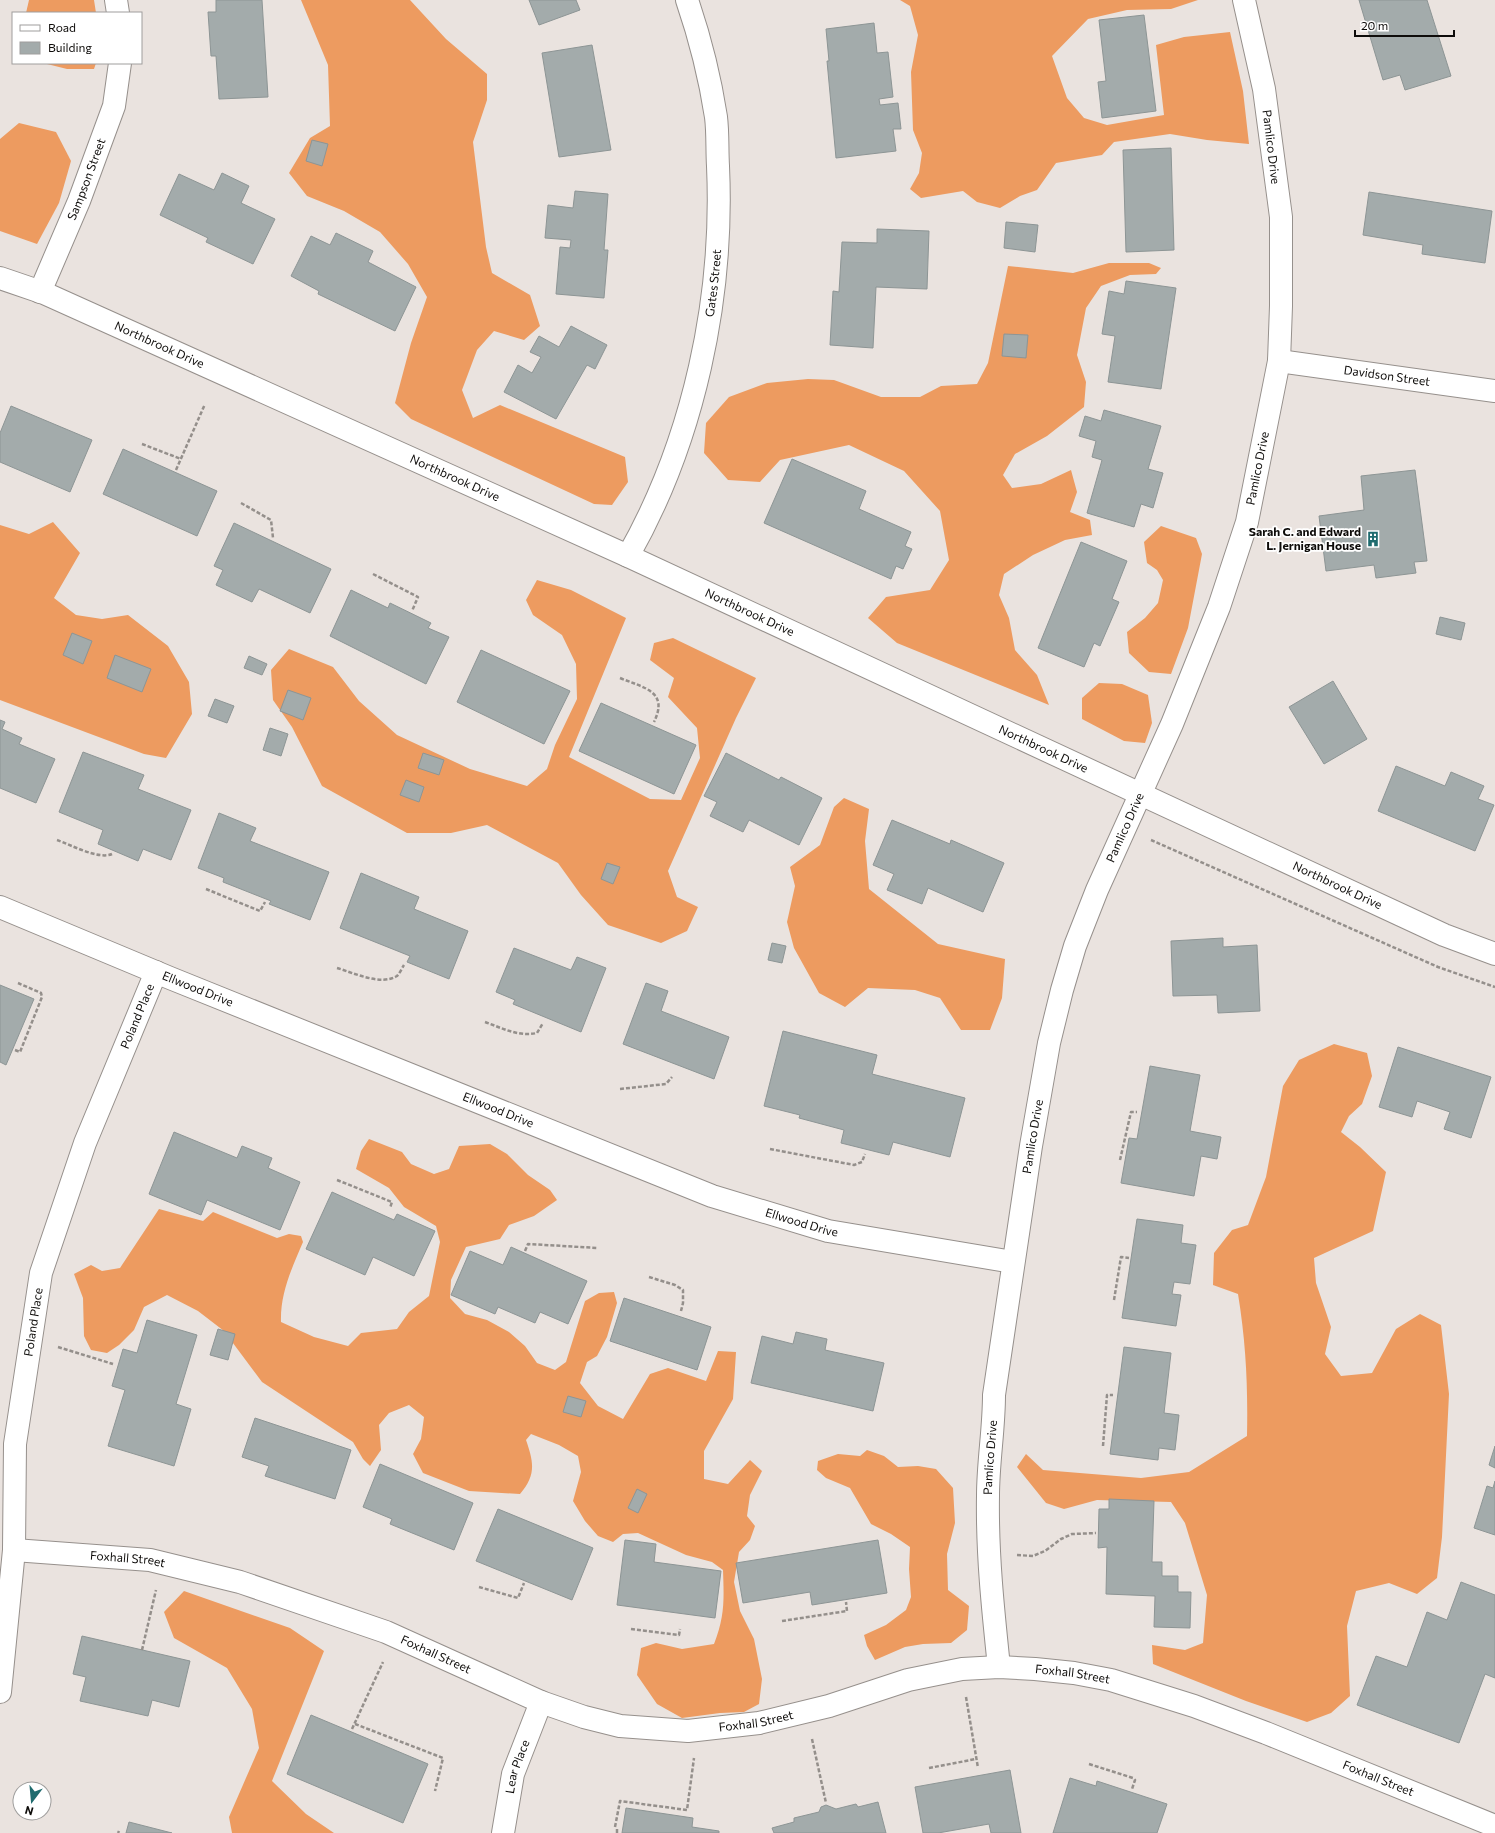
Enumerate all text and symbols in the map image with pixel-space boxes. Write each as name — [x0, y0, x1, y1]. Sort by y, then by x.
legend — [12, 12, 142, 64]
scale bar — [1355, 12, 1454, 38]
text: 20 m — [1361, 18, 1388, 32]
text: Road — [48, 20, 76, 34]
text: Building — [48, 40, 92, 54]
street label: Pamlico Drive — [1260, 109, 1283, 185]
street label: Sampson Street — [64, 136, 108, 222]
street label: Gates Street — [702, 249, 723, 318]
street label: Northbrook Drive — [113, 318, 207, 370]
street label: Davidson Street — [1343, 362, 1431, 388]
street label: Pamlico Drive — [1243, 430, 1271, 506]
street label: Northbrook Drive — [408, 451, 502, 503]
place label: Sarah C. and Edward L. Jernigan House — [1249, 524, 1361, 553]
building icon: Sarah C. and Edward L. Jernigan House — [1364, 530, 1382, 548]
street label: Northbrook Drive — [703, 585, 797, 638]
street label: Northbrook Drive — [997, 721, 1091, 775]
street label: Pamlico Drive — [1102, 790, 1146, 864]
street label: Northbrook Drive — [1291, 858, 1385, 911]
street label: Ellwood Drive — [160, 968, 236, 1009]
street label: Poland Place — [117, 981, 156, 1051]
street label: Ellwood Drive — [461, 1089, 536, 1130]
street label: Pamlico Drive — [1019, 1098, 1045, 1174]
street label: Ellwood Drive — [764, 1204, 839, 1239]
street label: Poland Place — [20, 1287, 45, 1357]
street label: Pamlico Drive — [980, 1420, 999, 1495]
street label: Foxhall Street — [90, 1548, 167, 1569]
street label: Foxhall Street — [399, 1632, 474, 1676]
street label: Foxhall Street — [1035, 1661, 1111, 1686]
street label: Foxhall Street — [718, 1707, 795, 1733]
street label: Lear Place — [502, 1738, 532, 1794]
street label: Foxhall Street — [1341, 1757, 1416, 1798]
north arrow — [12, 1781, 52, 1821]
text: N — [23, 1804, 35, 1818]

